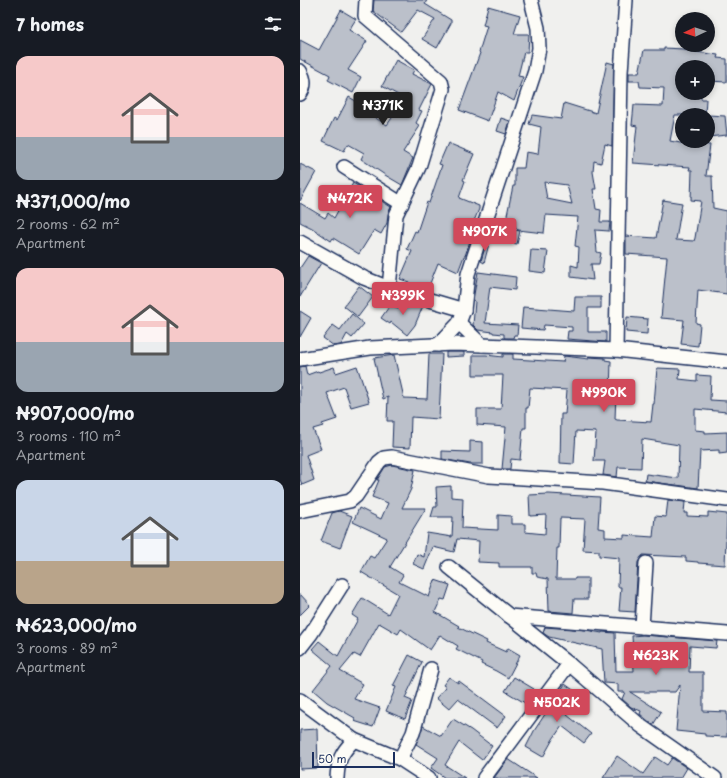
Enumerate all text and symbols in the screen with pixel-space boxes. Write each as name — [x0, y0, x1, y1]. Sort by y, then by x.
text: 7 homes — [16, 11, 84, 37]
north arrow — [675, 12, 715, 52]
map controls — [675, 12, 715, 148]
icon: filters — [262, 13, 284, 35]
button: + — [675, 60, 715, 100]
icon: home — [114, 82, 186, 154]
pin: ₦371K — [355, 92, 411, 126]
text: ₦371K — [363, 95, 403, 114]
button: − — [675, 108, 715, 148]
pin: ₦472K — [322, 185, 378, 219]
text: ₦371,000/mo — [16, 188, 130, 214]
text: ₦472K — [327, 188, 373, 207]
text: 2 rooms · 62 m² — [16, 214, 120, 233]
pin: ₦907K — [457, 218, 513, 252]
text: ₦907K — [462, 221, 508, 240]
text: Apartment — [16, 233, 85, 252]
pin: ₦399K — [375, 282, 431, 316]
text: ₦399K — [381, 285, 425, 304]
icon: home — [114, 294, 186, 366]
pin: ₦990K — [576, 379, 632, 413]
text: ₦990K — [581, 382, 627, 401]
text: ₦907,000/mo — [16, 400, 134, 426]
text: 3 rooms · 110 m² — [16, 426, 121, 445]
text: Apartment — [16, 445, 85, 464]
icon: home — [114, 506, 186, 578]
text: ₦623,000/mo — [16, 612, 137, 638]
text: 3 rooms · 89 m² — [16, 638, 118, 657]
pin: ₦623K — [628, 642, 684, 676]
text: ₦623K — [633, 645, 679, 664]
text: Apartment — [16, 657, 85, 676]
pin: ₦502K — [529, 689, 585, 723]
text: ₦502K — [534, 692, 580, 711]
scale bar — [312, 750, 395, 769]
text: 50 m — [318, 750, 347, 767]

